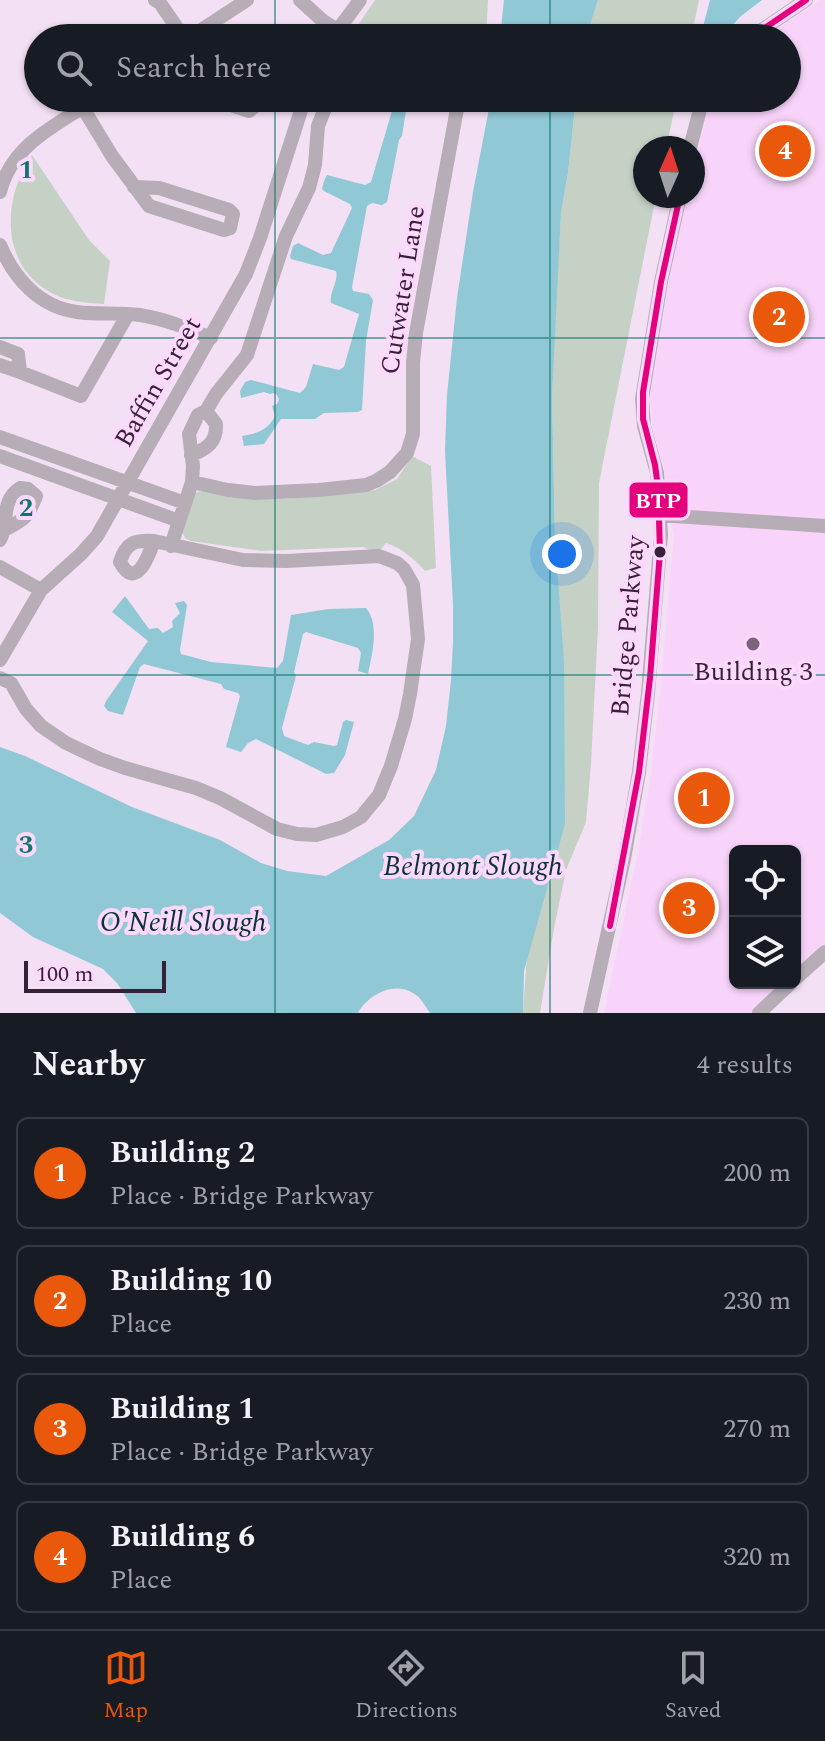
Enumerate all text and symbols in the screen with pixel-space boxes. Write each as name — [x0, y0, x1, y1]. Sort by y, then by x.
search box — [24, 24, 801, 112]
text: Search here — [116, 45, 272, 91]
icon: search — [52, 46, 96, 90]
pin: 4 — [759, 121, 811, 181]
north arrow — [633, 136, 705, 208]
text: 1 — [19, 150, 33, 190]
street label: Cutwater Lane — [370, 203, 436, 377]
pin: 2 — [753, 287, 805, 347]
street label: Baffin Street — [104, 309, 212, 455]
line badge: BTP — [628, 481, 689, 519]
text: BTP — [635, 485, 681, 518]
text: 2 — [19, 488, 33, 528]
street label: Bridge Parkway — [600, 532, 656, 718]
your location — [542, 534, 582, 574]
unlabelled marker — [652, 544, 668, 560]
marker: Building 3 — [744, 635, 762, 653]
place label: Building 3 — [694, 652, 812, 692]
pin: 1 — [678, 768, 730, 828]
text: 3 — [19, 825, 33, 865]
water label: Belmont Slough — [383, 845, 563, 888]
map controls — [729, 845, 801, 989]
button: locate — [729, 845, 801, 917]
pin: 3 — [663, 878, 715, 938]
water label: O'Neill Slough — [100, 901, 266, 944]
button: layers — [729, 917, 801, 989]
scale bar — [24, 957, 166, 993]
text: 100 m — [36, 958, 93, 991]
text: Nearby — [32, 1039, 145, 1091]
text: 4 results — [697, 1045, 793, 1085]
text: Building 2 — [110, 1130, 255, 1176]
text: 1 — [53, 1153, 67, 1193]
text: 200 m — [723, 1153, 791, 1193]
text: Place · Bridge Parkway — [110, 1176, 373, 1216]
text: Building 10 — [110, 1258, 272, 1304]
text: 2 — [53, 1281, 67, 1321]
text: 230 m — [723, 1281, 791, 1321]
text: Place — [110, 1304, 172, 1344]
text: Building 1 — [110, 1386, 255, 1432]
text: 3 — [53, 1409, 67, 1449]
text: 270 m — [723, 1409, 791, 1449]
text: Place · Bridge Parkway — [110, 1432, 373, 1472]
text: Building 6 — [110, 1514, 255, 1560]
text: 4 — [53, 1537, 67, 1577]
text: 320 m — [723, 1537, 791, 1577]
text: Place — [110, 1560, 172, 1600]
tab: Map — [104, 1646, 148, 1727]
tab: Directions — [355, 1646, 458, 1727]
tab: Saved — [665, 1646, 721, 1727]

